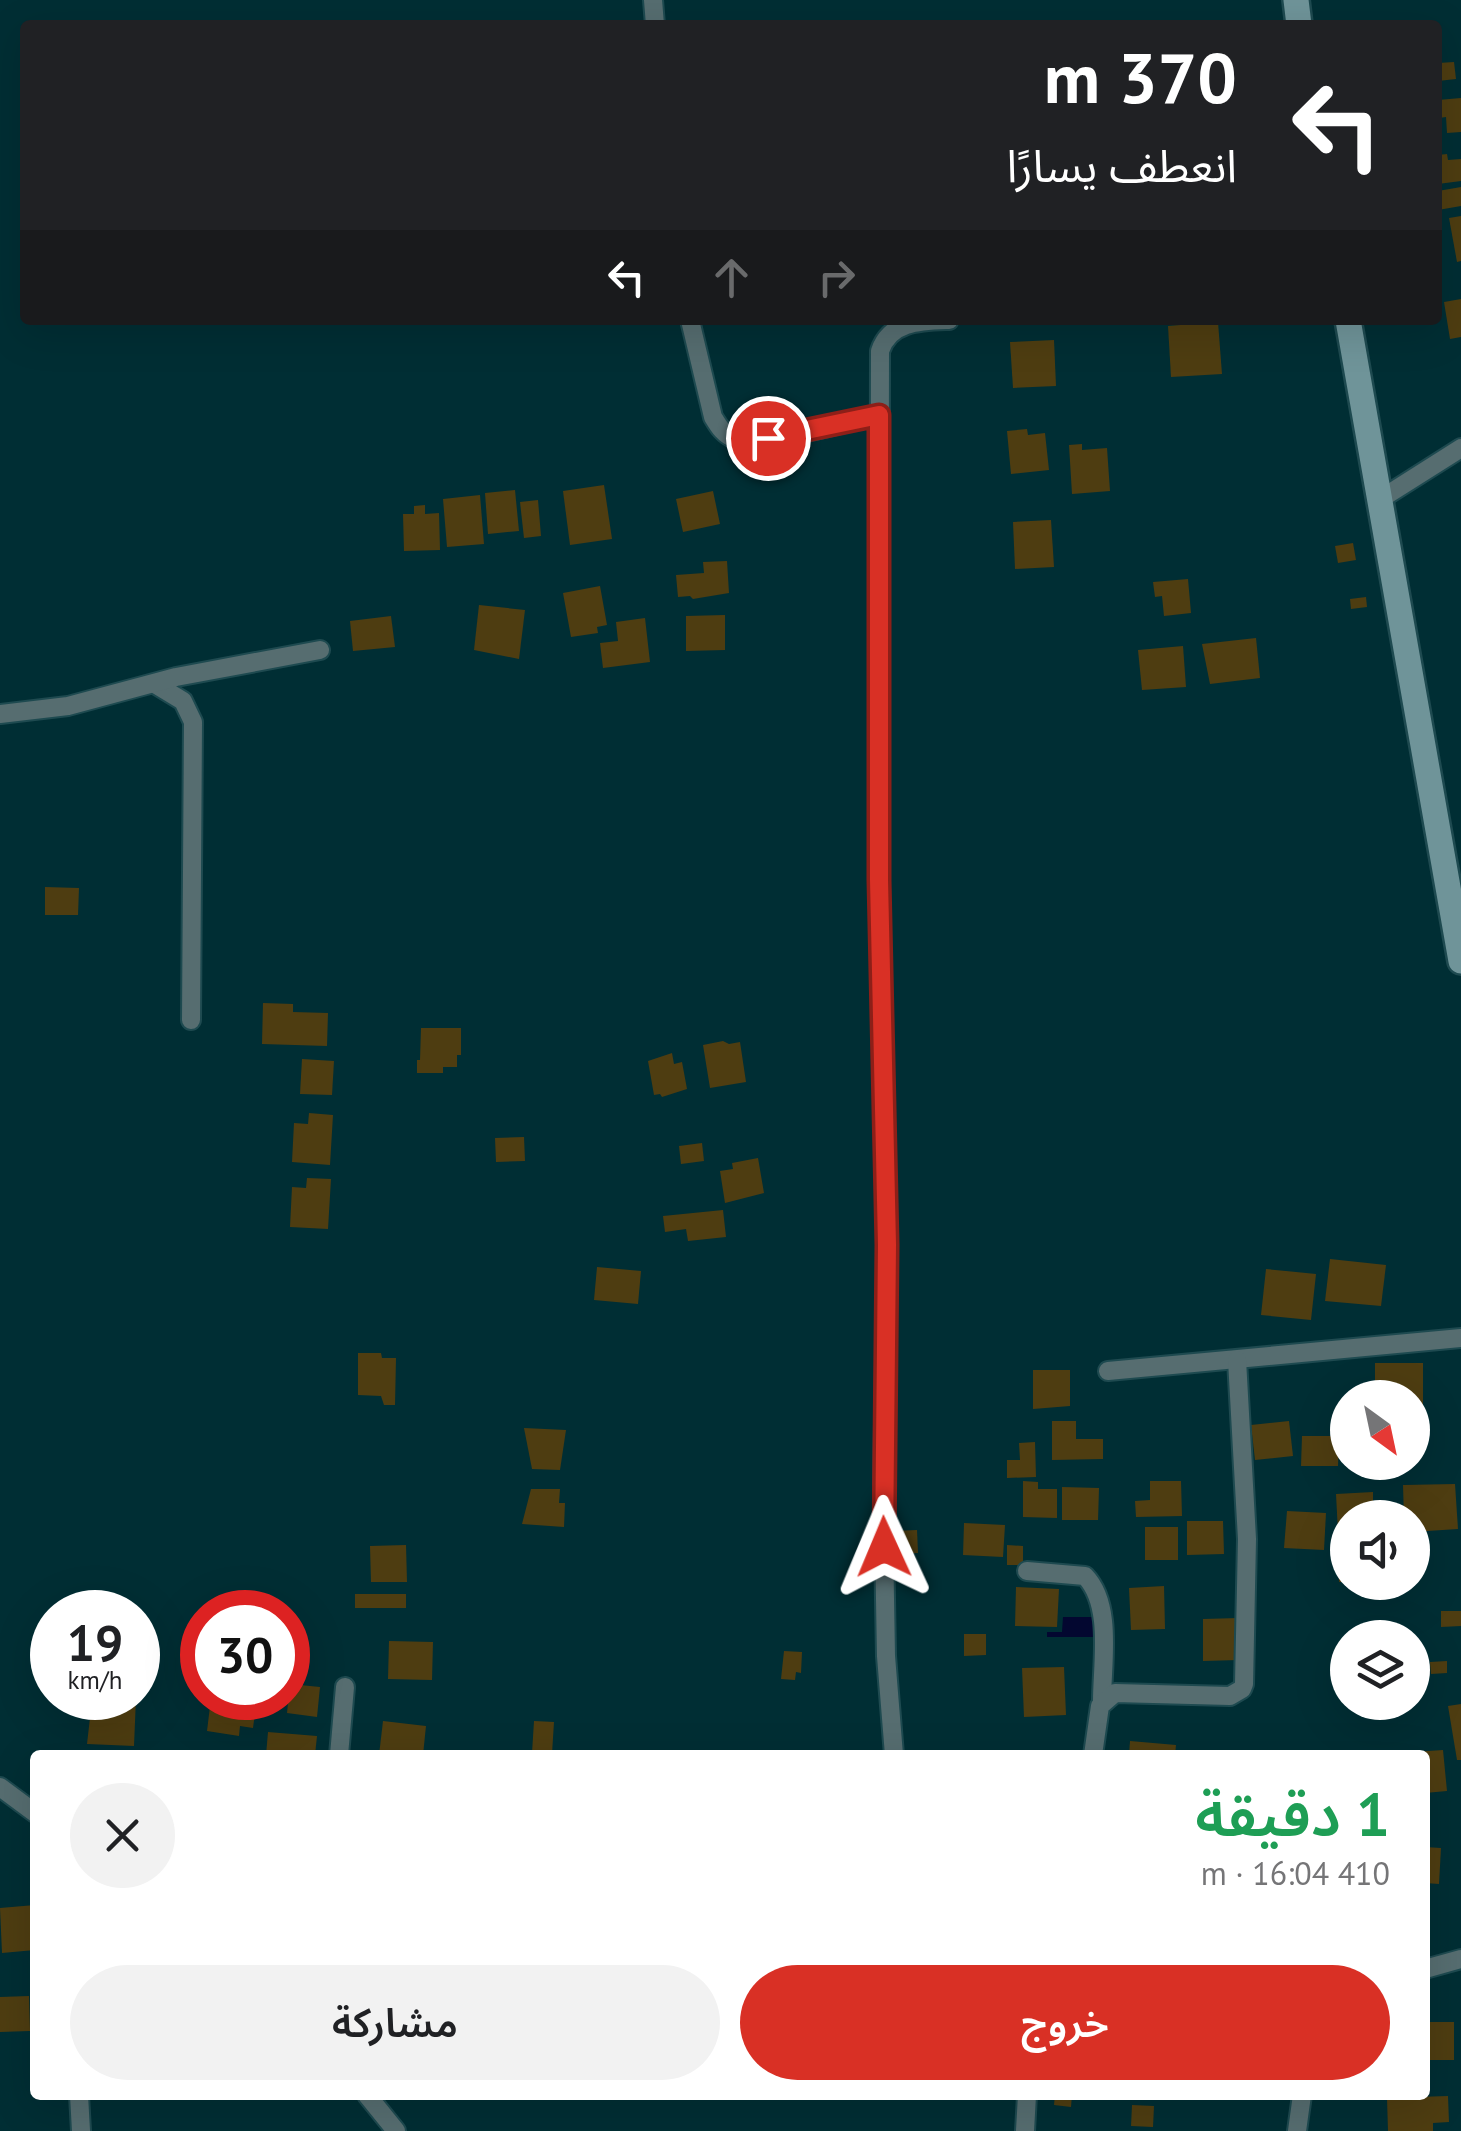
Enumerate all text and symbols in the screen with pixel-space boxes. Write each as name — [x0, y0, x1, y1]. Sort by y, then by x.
text: 370 m — [1044, 32, 1237, 122]
icon: left — [1272, 60, 1402, 190]
text: انعطف يسارًا — [1006, 136, 1237, 194]
icon: left — [599, 250, 654, 305]
icon: ahead — [704, 250, 759, 305]
icon: right — [809, 250, 864, 305]
pin — [726, 396, 811, 481]
icon: arrive — [741, 411, 796, 466]
north arrow — [1330, 1380, 1430, 1480]
map controls — [1330, 1380, 1430, 1720]
position arrow — [832, 1495, 936, 1599]
button: sound — [1330, 1500, 1430, 1600]
speed limit sign: 30 — [180, 1590, 310, 1720]
text: 19 — [67, 1610, 123, 1675]
button: layers — [1330, 1620, 1430, 1720]
text: km/h — [68, 1664, 122, 1696]
text: 1 دقيقة — [1195, 1775, 1390, 1853]
button: close — [70, 1783, 175, 1888]
text: 410 m · 16:04 — [1201, 1852, 1390, 1894]
button: مشاركة — [70, 1965, 720, 2080]
button: خروج — [740, 1965, 1390, 2080]

